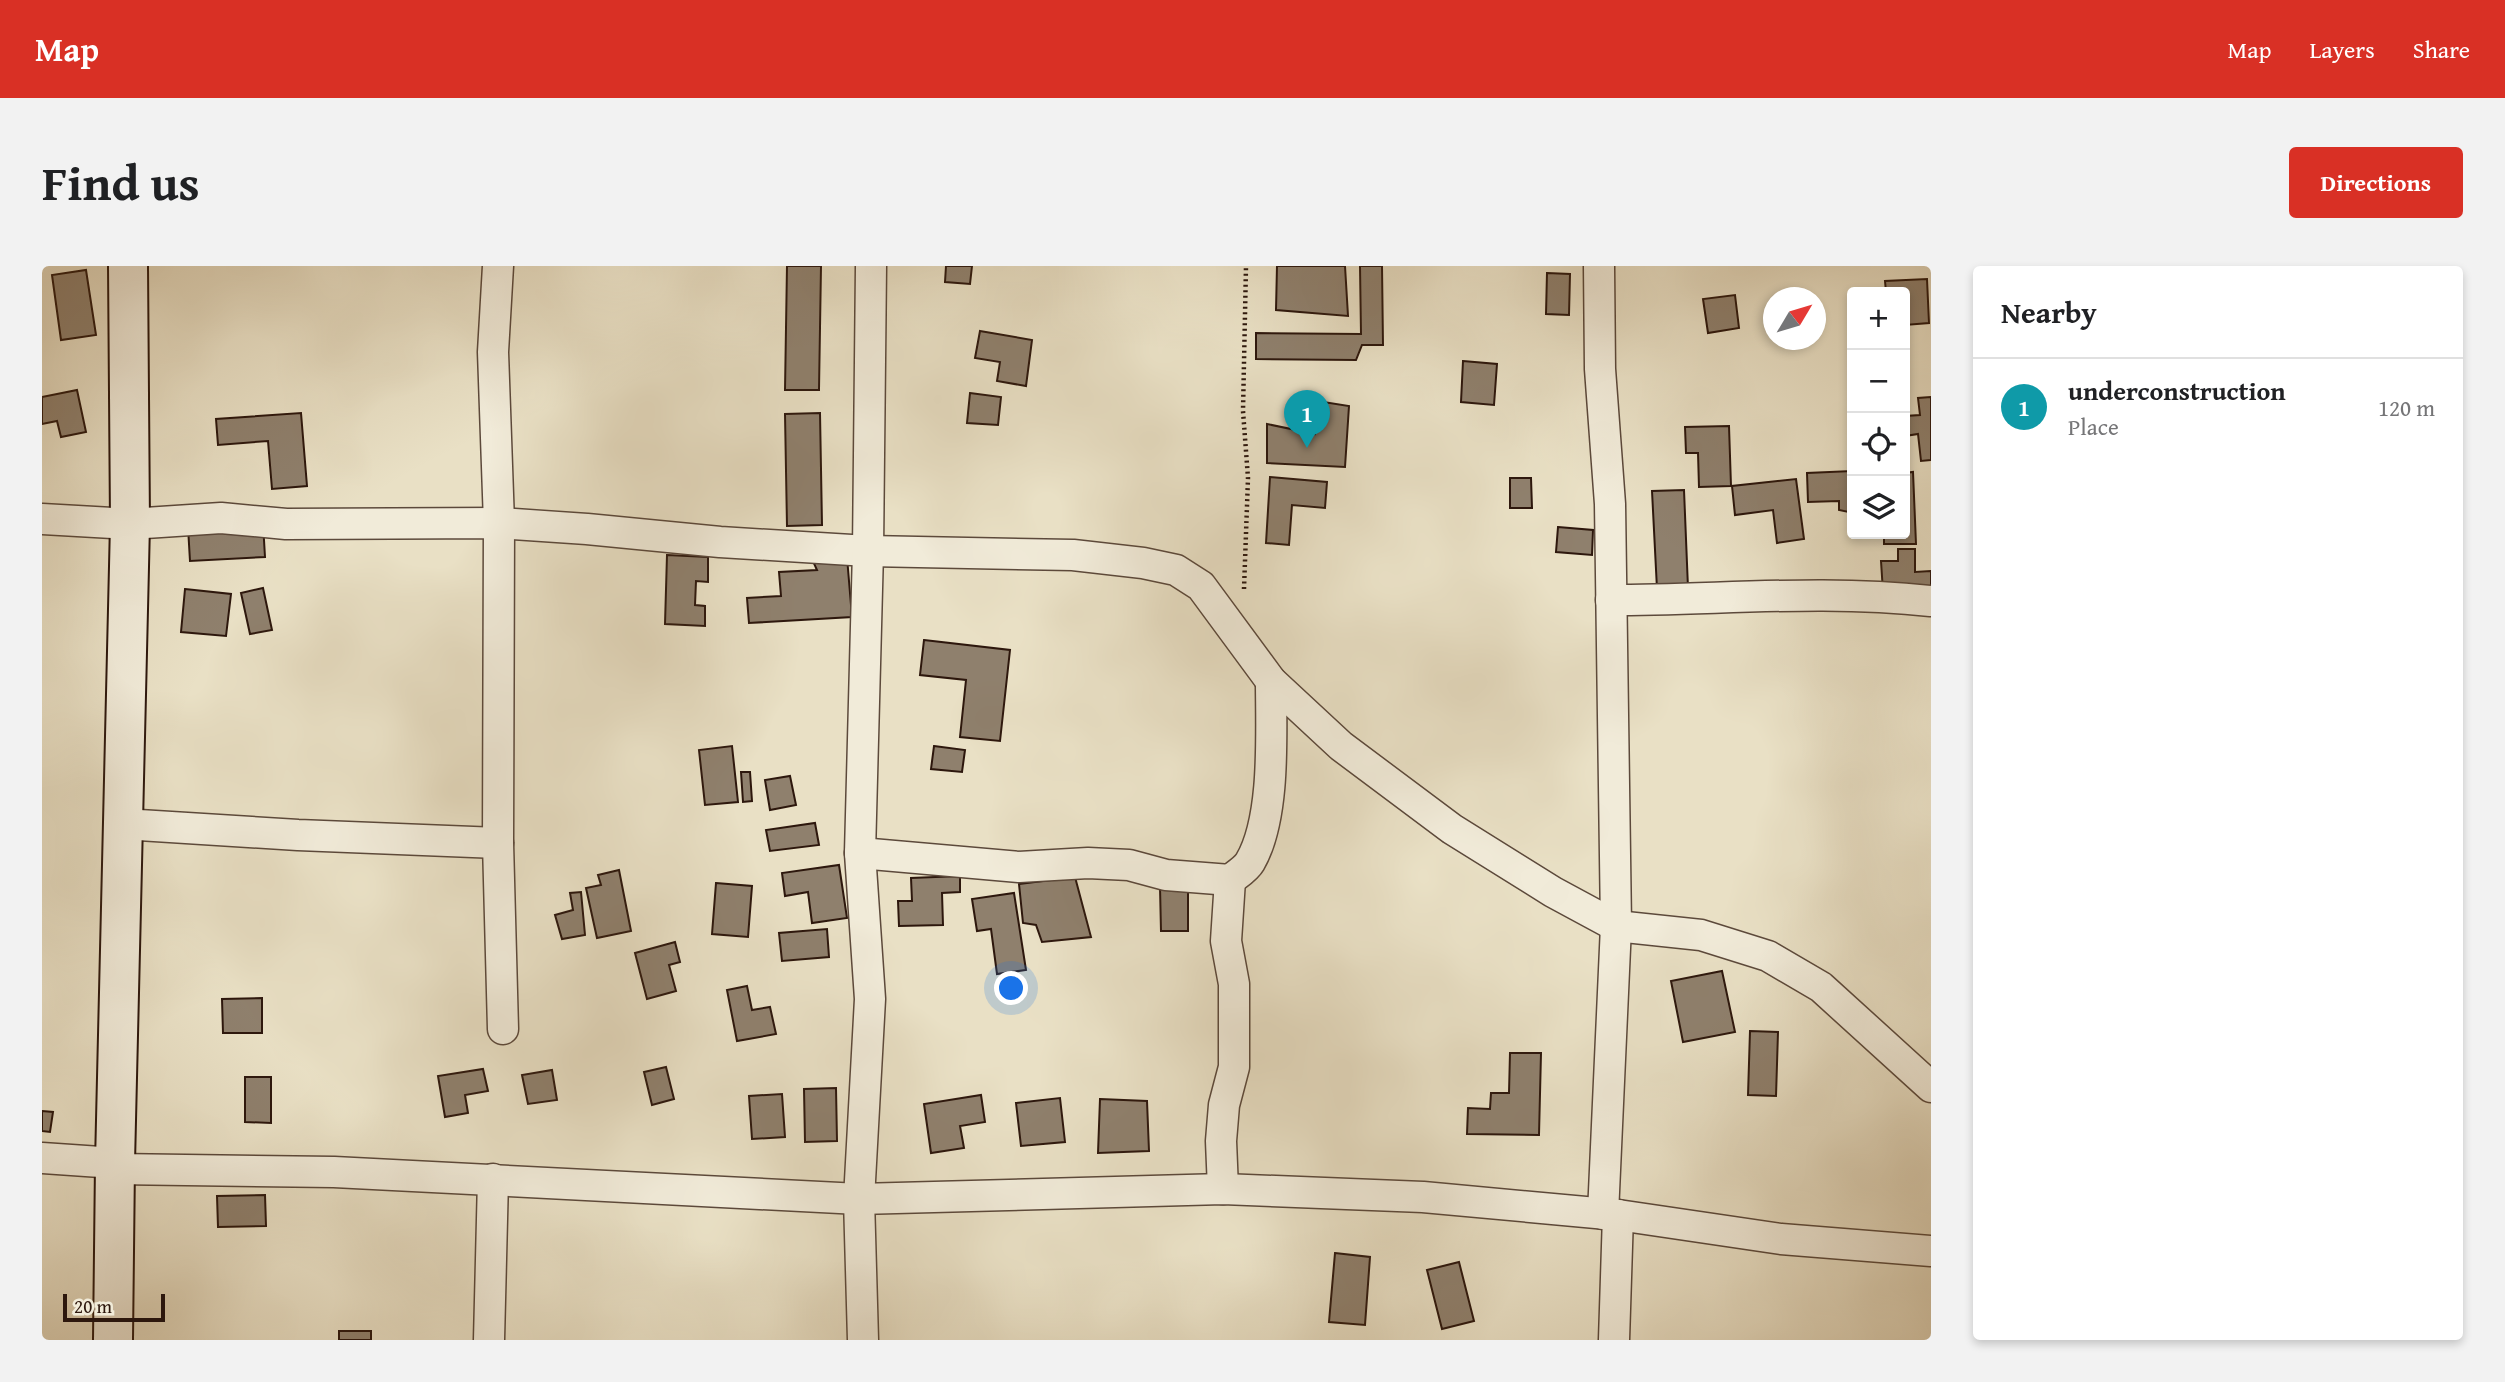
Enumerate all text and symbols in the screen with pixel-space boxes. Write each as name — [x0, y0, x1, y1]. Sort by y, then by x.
text: Map — [35, 25, 99, 73]
text: Map — [2228, 32, 2271, 67]
text: Layers — [2309, 32, 2375, 67]
text: Share — [2413, 32, 2470, 67]
text: Find us — [42, 146, 200, 218]
button: Directions — [2289, 147, 2463, 218]
north arrow — [1763, 287, 1826, 350]
map controls — [1847, 287, 1910, 539]
button: + — [1847, 287, 1910, 350]
text: Nearby — [2001, 290, 2097, 334]
button: − — [1847, 350, 1910, 413]
text: underconstruction — [2068, 371, 2286, 410]
pin: 1 — [1284, 390, 1330, 448]
text: 1 — [2018, 391, 2030, 424]
text: 120 m — [2378, 391, 2435, 424]
text: Place — [2068, 410, 2119, 443]
button: locate — [1847, 413, 1910, 476]
button: layers — [1847, 476, 1910, 539]
your location — [994, 971, 1028, 1005]
scale bar — [63, 1291, 164, 1323]
text: 20 m — [74, 1292, 112, 1320]

